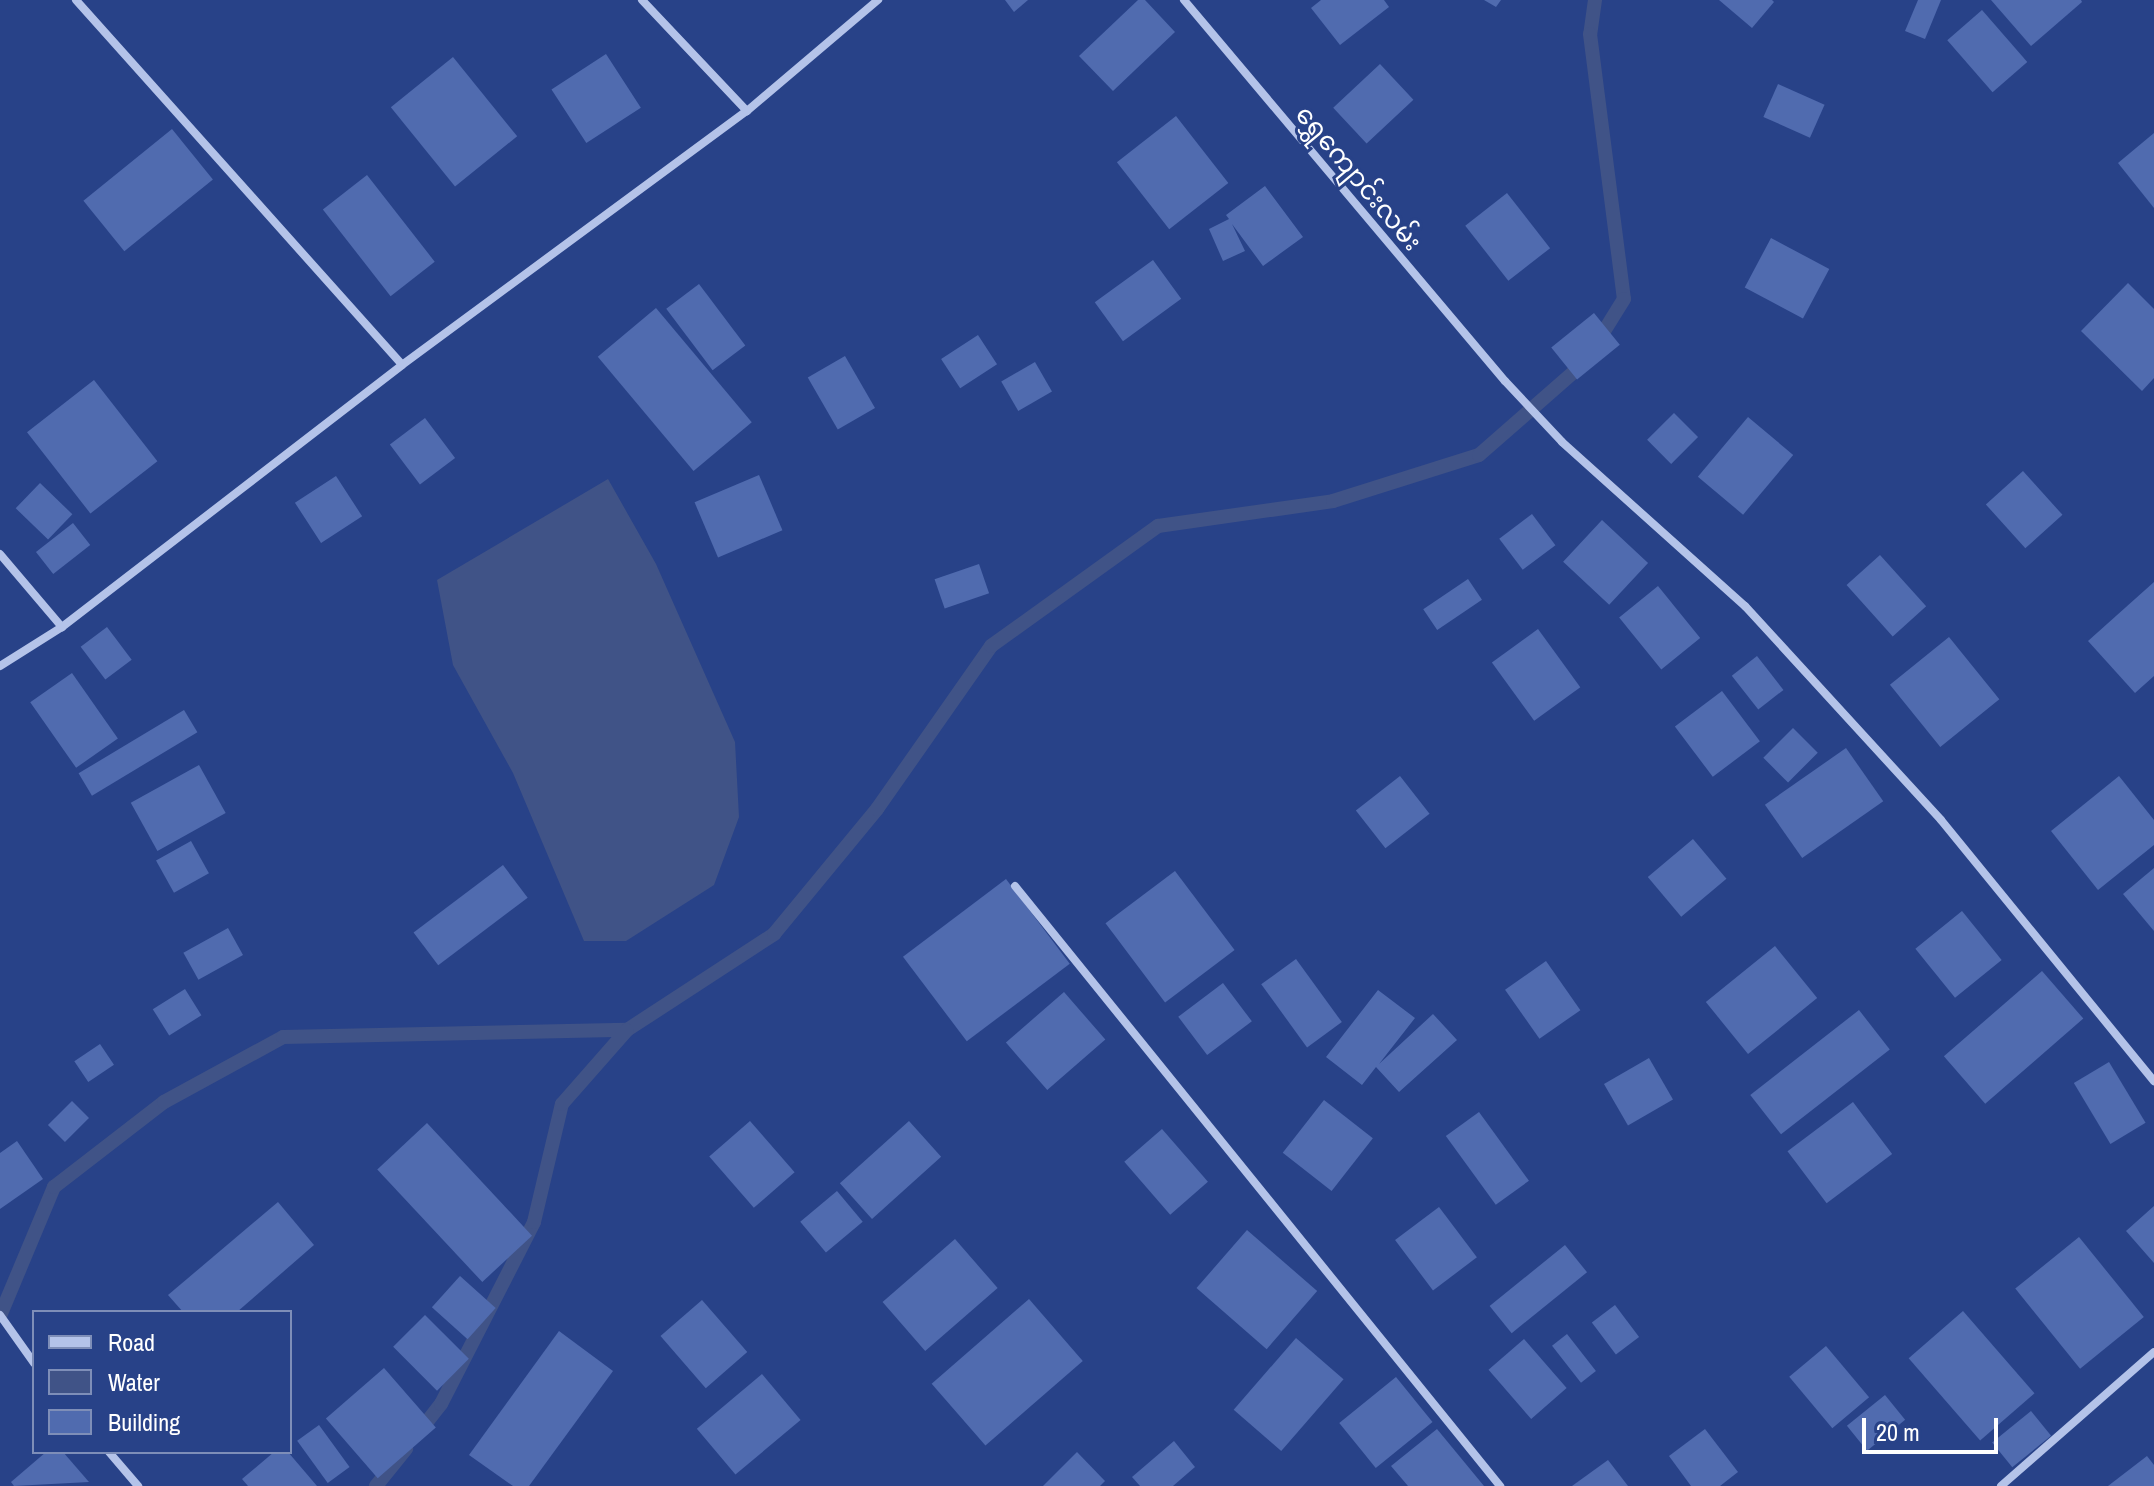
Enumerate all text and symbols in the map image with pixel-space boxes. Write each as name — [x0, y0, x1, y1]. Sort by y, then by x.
street label: ရွှေကျောင်းလမ်း — [1289, 99, 1429, 257]
legend — [32, 1310, 292, 1454]
text: Road — [108, 1326, 155, 1358]
text: Water — [108, 1366, 160, 1398]
scale bar — [1866, 1402, 2002, 1452]
text: Building — [108, 1406, 180, 1438]
text: 20 m — [1876, 1416, 1920, 1448]

